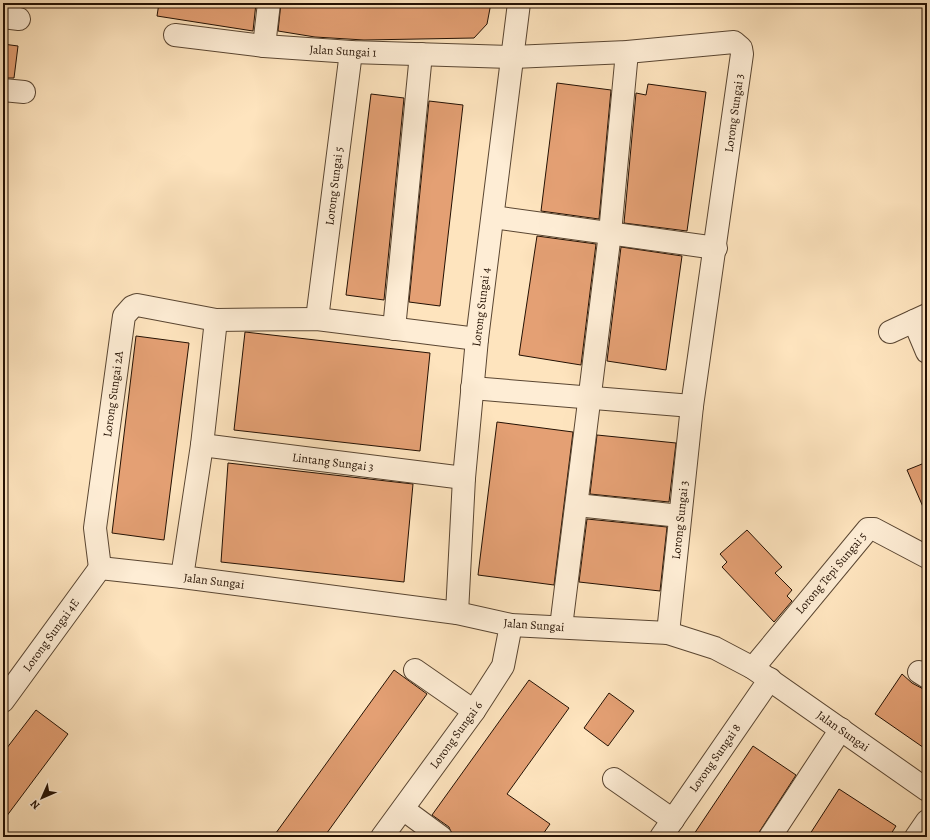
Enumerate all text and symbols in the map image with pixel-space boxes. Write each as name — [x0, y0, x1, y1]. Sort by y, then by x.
street label: Jalan Sungai 1 — [309, 41, 377, 61]
street label: Lorong Sungai 3 — [721, 73, 747, 153]
street label: Lorong Sungai 5 — [321, 146, 347, 226]
street label: Lorong Sungai 4 — [468, 266, 494, 347]
street label: Lorong Sungai 2A — [99, 349, 127, 438]
street label: Lintang Sungai 3 — [291, 449, 375, 475]
street label: Lorong Sungai 3 — [668, 480, 692, 560]
street label: Lorong Tepi Sungai 5 — [792, 529, 870, 617]
street label: Jalan Sungai — [183, 569, 245, 593]
street label: Lorong Sungai 4E — [19, 595, 83, 675]
street label: Jalan Sungai — [503, 615, 565, 635]
street label: Lorong Sungai 6 — [426, 698, 486, 772]
street label: Jalan Sungai — [813, 707, 873, 755]
street label: Lorong Sungai 8 — [686, 721, 745, 795]
north arrow — [22, 778, 62, 818]
text: N — [27, 797, 43, 813]

